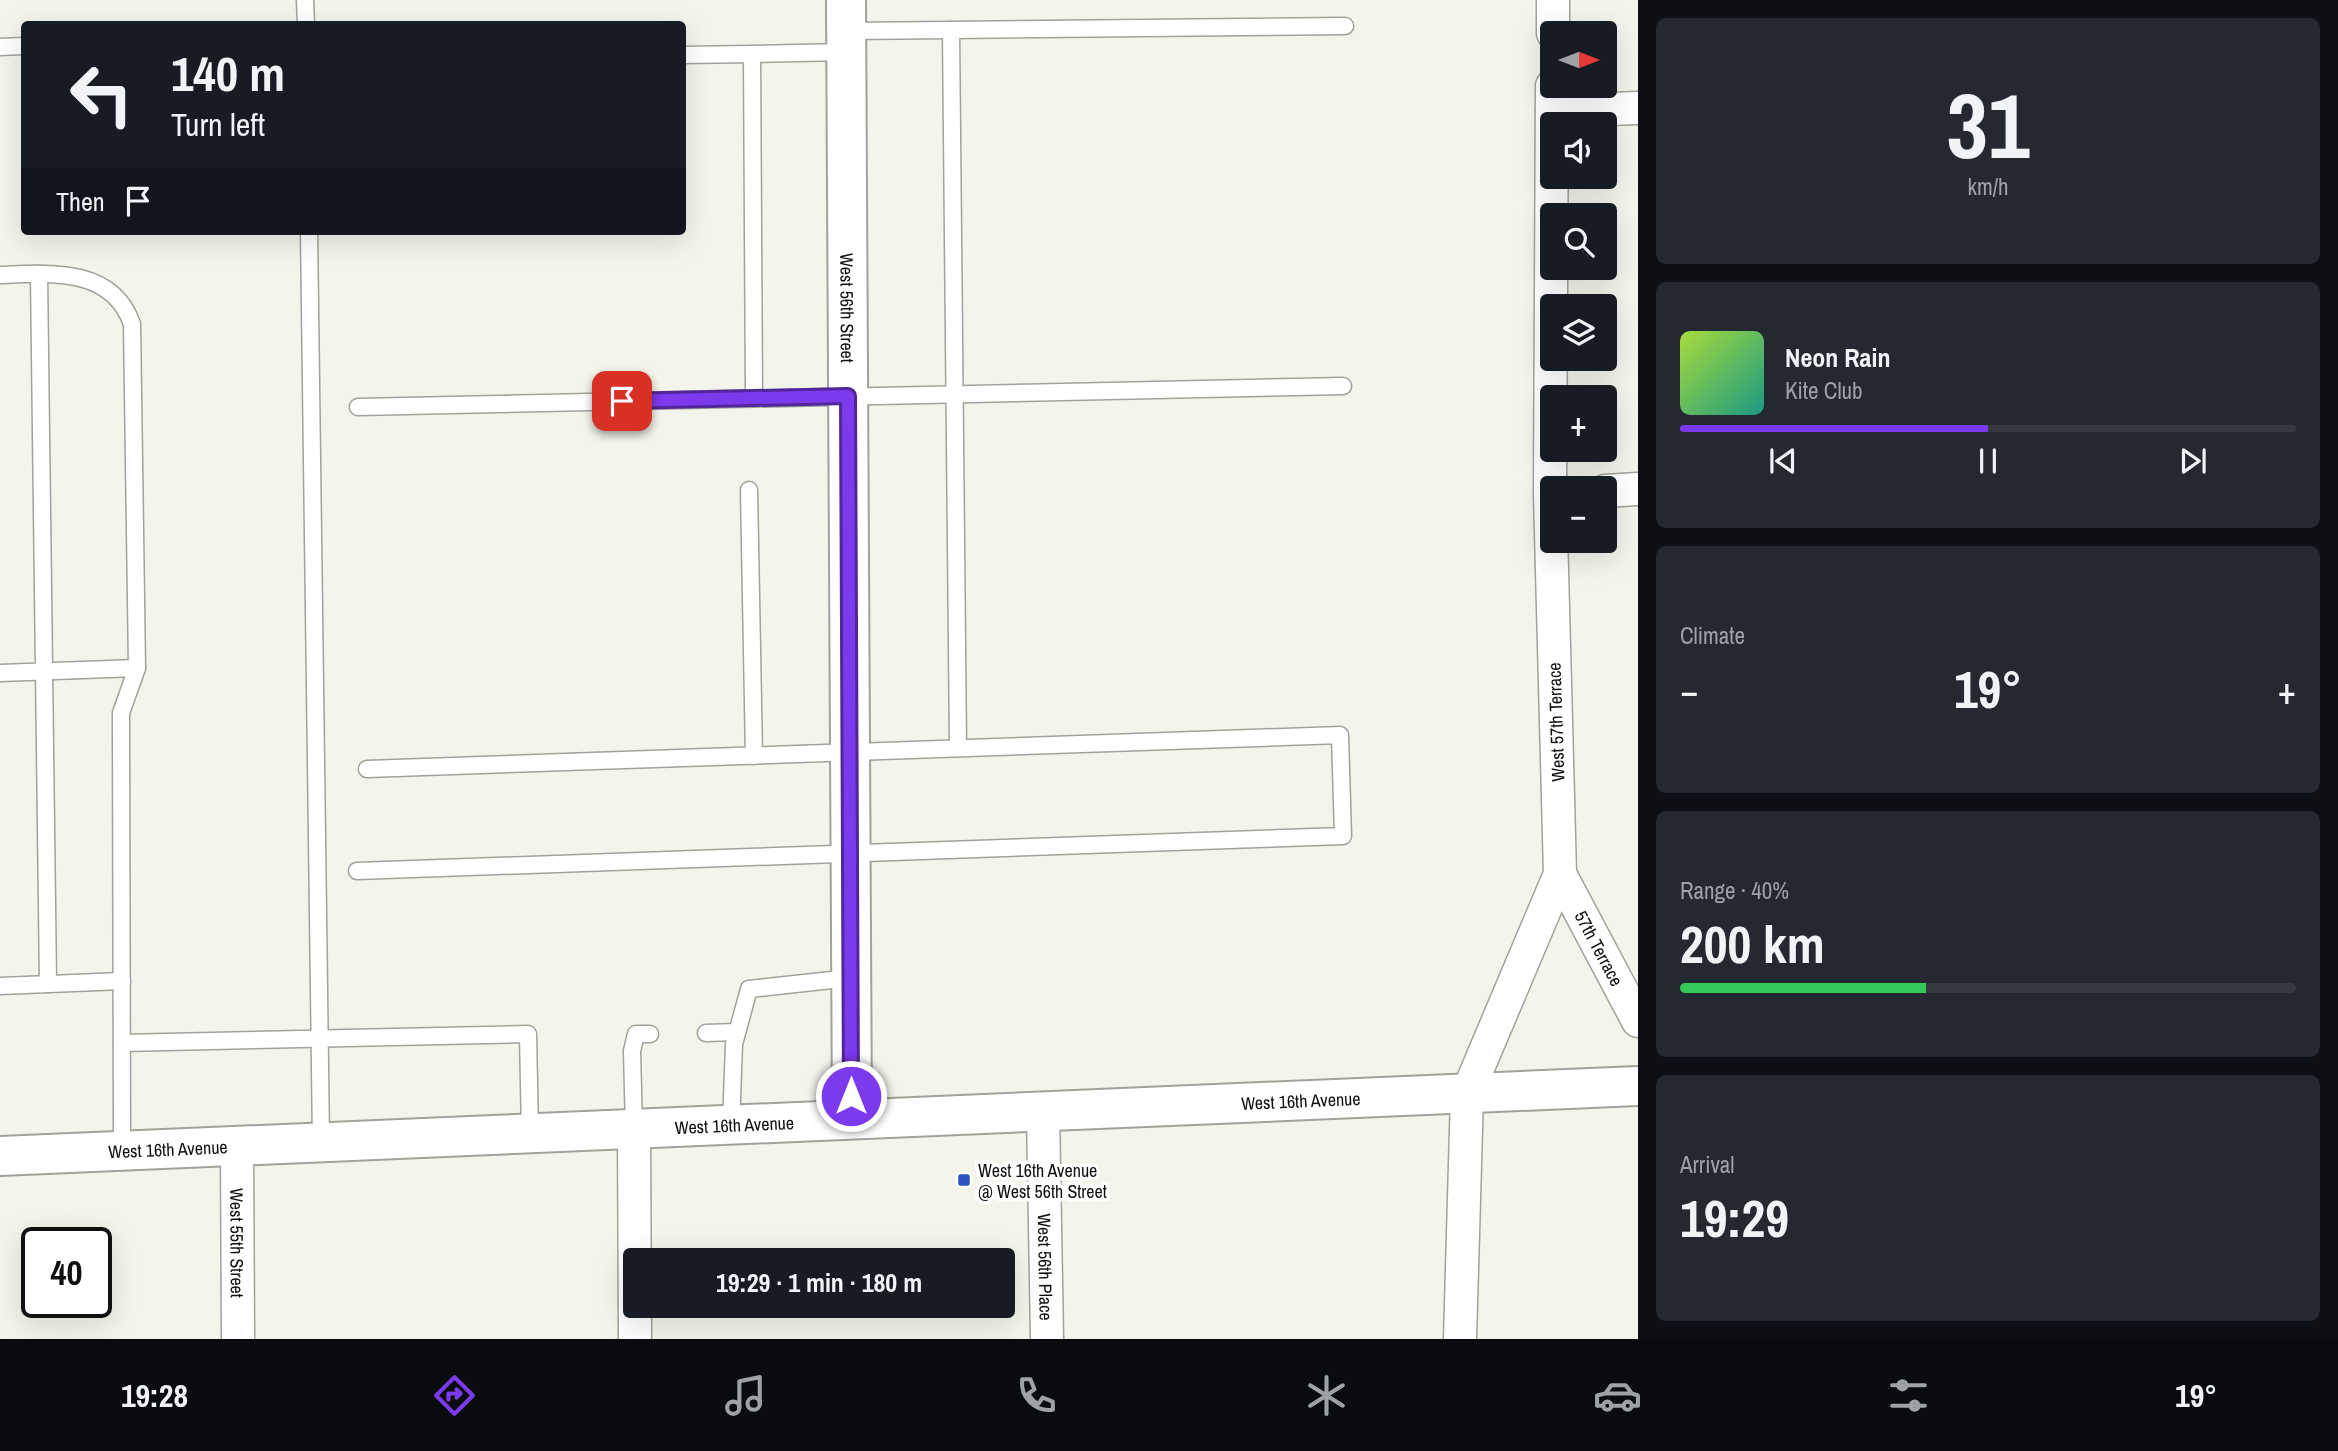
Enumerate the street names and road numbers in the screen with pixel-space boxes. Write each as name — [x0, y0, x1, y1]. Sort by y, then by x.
street label: West 56th Street — [835, 253, 860, 363]
street label: West 57th Terrace — [1541, 662, 1571, 782]
street label: 57th Terrace — [1569, 906, 1630, 990]
street label: West 16th Avenue — [1241, 1085, 1361, 1115]
street label: West 16th Avenue — [674, 1110, 795, 1140]
street label: West 16th Avenue — [108, 1134, 228, 1164]
street label: West 55th Street — [225, 1188, 250, 1298]
street label: West 56th Place — [1032, 1213, 1059, 1321]

